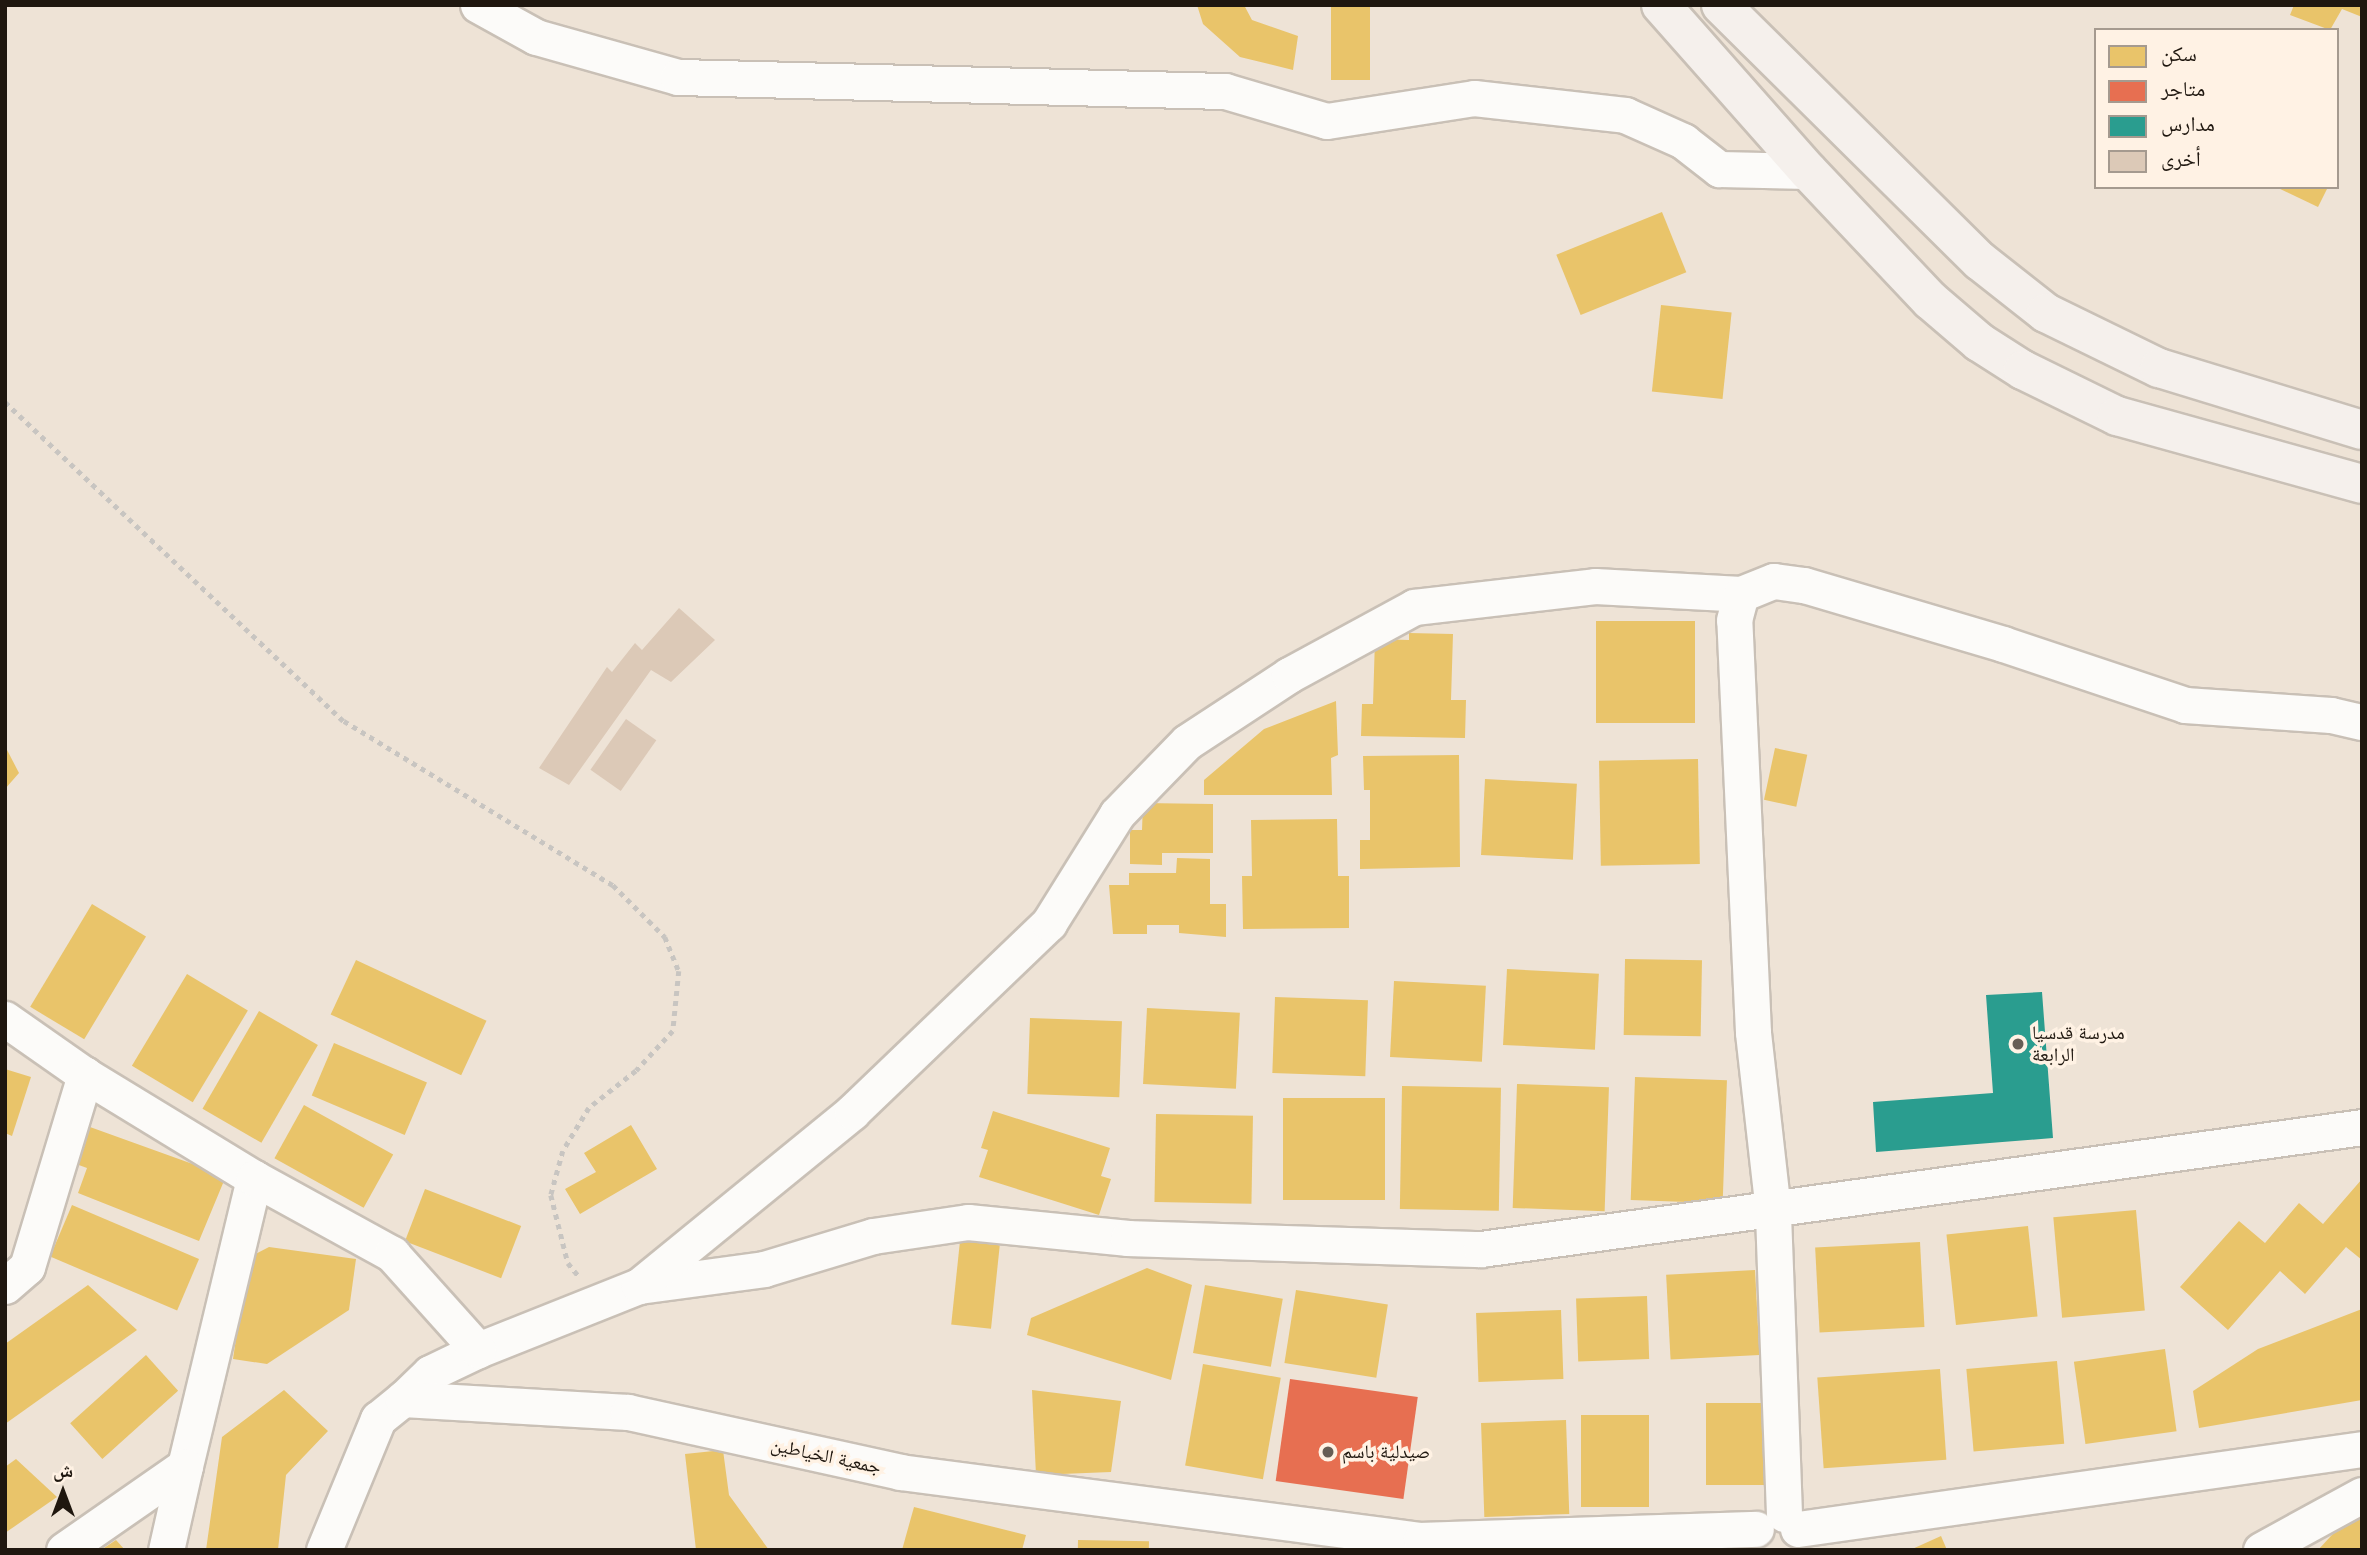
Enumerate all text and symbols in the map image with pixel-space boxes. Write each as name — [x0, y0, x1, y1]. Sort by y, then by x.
legend — [2094, 28, 2339, 189]
text: سكن — [2161, 41, 2197, 67]
text: متاجر — [2161, 76, 2205, 102]
text: مدارس — [2161, 111, 2215, 137]
text: أخرى — [2161, 146, 2201, 172]
place label: مدرسة قدسيا الرابعة — [2032, 1022, 2125, 1066]
marker: مدرسة قدسيا الرابعة — [2010, 1036, 2026, 1052]
street label: جمعية الخياطين — [769, 1433, 883, 1479]
place label: صيدلية باسم — [1342, 1441, 1430, 1463]
marker: صيدلية باسم — [1320, 1444, 1336, 1460]
north arrow — [28, 1457, 98, 1527]
text: ش — [53, 1459, 73, 1482]

